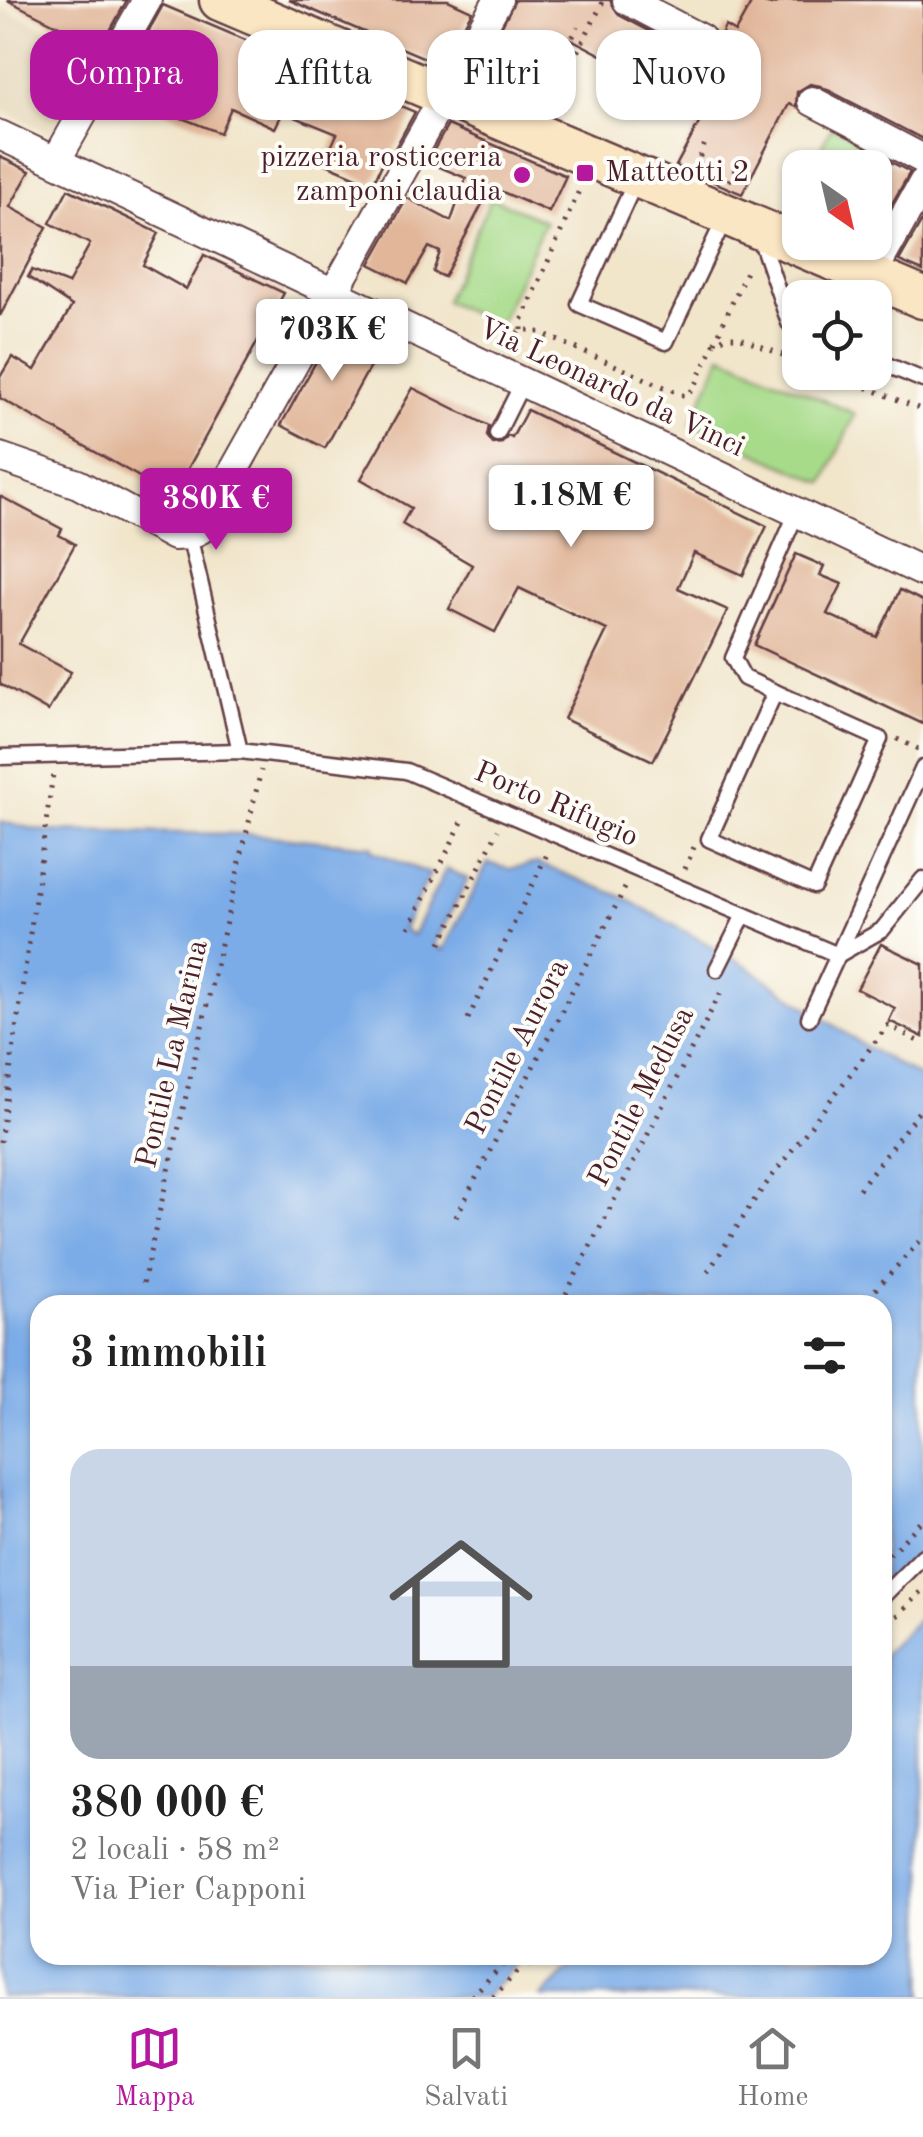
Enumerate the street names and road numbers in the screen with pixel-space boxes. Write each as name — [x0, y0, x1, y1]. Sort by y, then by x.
street label: Via Leonardo da Vinci — [473, 313, 749, 463]
street label: Porto Rifugio — [470, 757, 642, 853]
street label: Pontile La Marina — [132, 937, 214, 1171]
street label: Pontile Aurora — [461, 954, 575, 1139]
street label: Pontile Medusa — [584, 1002, 700, 1192]

